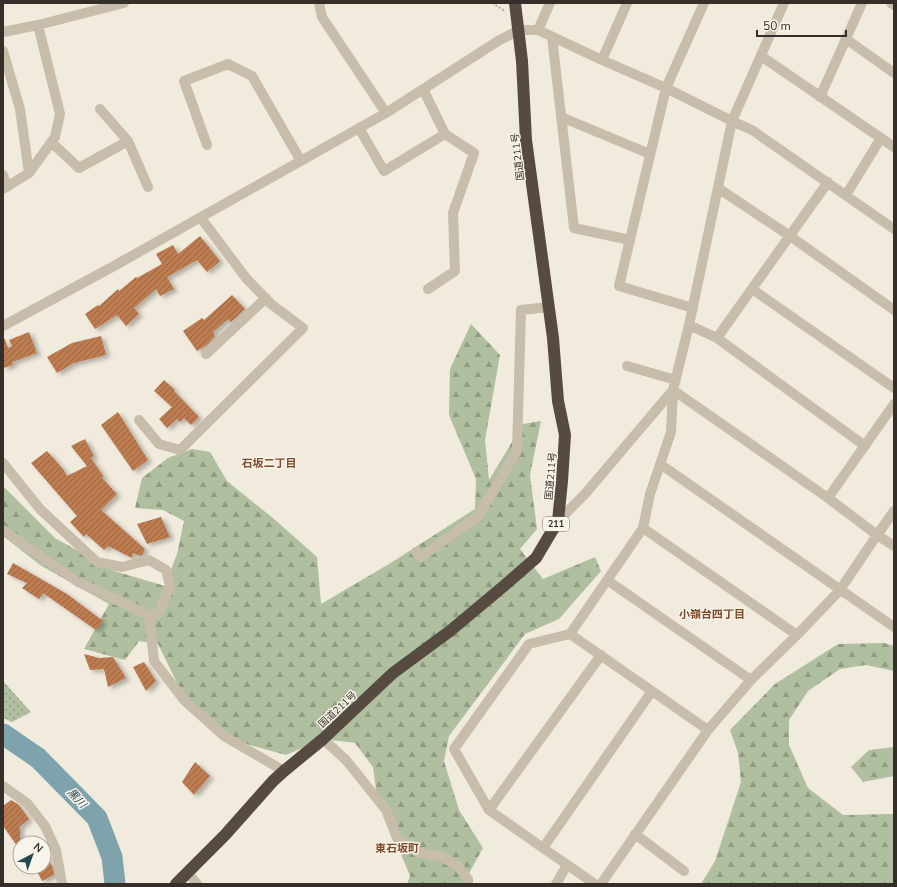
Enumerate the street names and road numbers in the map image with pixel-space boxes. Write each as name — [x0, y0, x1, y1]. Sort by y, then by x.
street label: 国道211号 — [508, 132, 528, 182]
street label: 国道211号 — [542, 452, 560, 501]
road number: 211 — [543, 517, 569, 531]
street label: 国道211号 — [315, 688, 360, 731]

